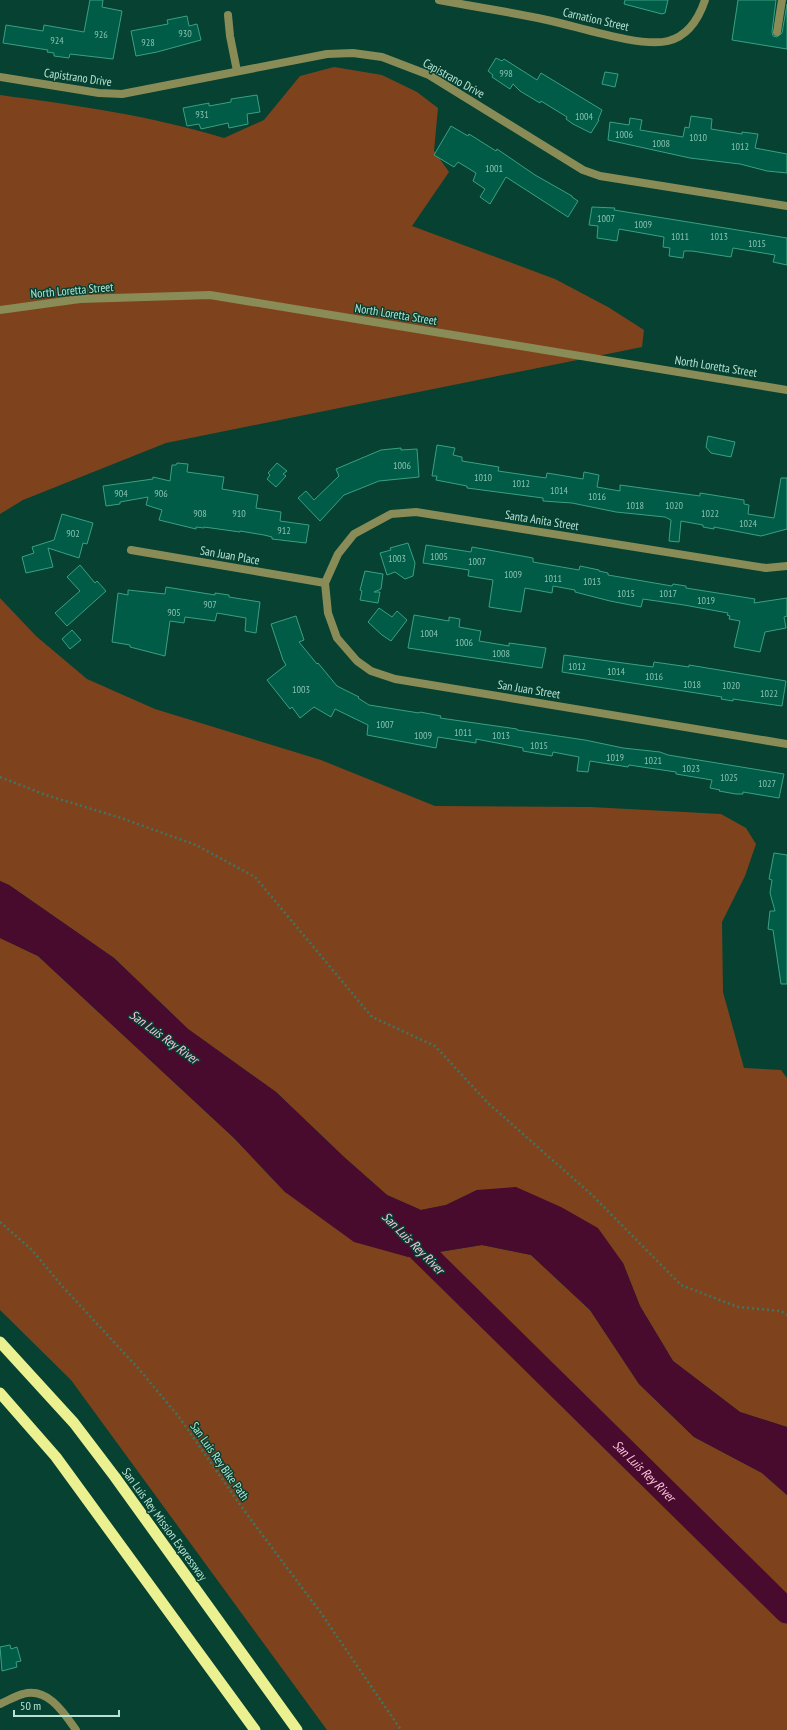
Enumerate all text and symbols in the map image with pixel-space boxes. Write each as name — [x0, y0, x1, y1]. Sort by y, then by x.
street label: Carnation Street — [562, 4, 631, 34]
house number: 930 — [178, 27, 192, 40]
house number: 926 — [94, 28, 108, 41]
house number: 924 — [50, 34, 64, 47]
house number: 928 — [141, 36, 155, 49]
street label: Capistrano Drive — [421, 55, 487, 101]
street label: Capistrano Drive — [43, 65, 113, 89]
house number: 998 — [499, 67, 513, 80]
house number: 931 — [195, 108, 209, 121]
house number: 1004 — [575, 110, 594, 123]
house number: 1006 — [615, 128, 634, 141]
house number: 1010 — [689, 131, 708, 144]
house number: 1008 — [652, 137, 670, 150]
house number: 1012 — [731, 140, 749, 153]
house number: 1001 — [485, 162, 503, 175]
house number: 1007 — [597, 212, 615, 225]
house number: 1009 — [634, 218, 652, 231]
house number: 1011 — [671, 230, 689, 243]
house number: 1013 — [710, 230, 728, 243]
house number: 1015 — [748, 237, 766, 250]
street label: North Loretta Street — [30, 279, 115, 301]
street label: North Loretta Street — [354, 300, 439, 328]
street label: North Loretta Street — [674, 352, 759, 380]
house number: 1006 — [393, 459, 412, 472]
house number: 1010 — [474, 471, 493, 484]
house number: 1012 — [512, 477, 530, 490]
house number: 1014 — [550, 484, 569, 497]
house number: 904 — [114, 487, 128, 500]
house number: 906 — [154, 487, 168, 500]
house number: 1016 — [588, 490, 607, 503]
house number: 1018 — [626, 499, 644, 512]
house number: 1020 — [665, 499, 684, 512]
house number: 908 — [193, 507, 207, 520]
house number: 910 — [232, 507, 246, 520]
street label: Santa Anita Street — [504, 507, 581, 533]
house number: 1022 — [701, 507, 719, 520]
house number: 1024 — [739, 517, 758, 530]
house number: 912 — [277, 524, 291, 537]
house number: 902 — [66, 527, 80, 540]
street label: San Juan Place — [199, 542, 261, 568]
house number: 1005 — [430, 550, 448, 563]
house number: 1003 — [388, 552, 406, 565]
house number: 1007 — [468, 555, 486, 568]
house number: 1009 — [504, 568, 522, 581]
house number: 1011 — [544, 572, 562, 585]
house number: 1013 — [583, 575, 601, 588]
house number: 1015 — [617, 587, 635, 600]
house number: 1017 — [659, 587, 677, 600]
house number: 1019 — [697, 594, 715, 607]
house number: 907 — [203, 598, 217, 611]
house number: 905 — [167, 606, 181, 619]
house number: 1004 — [420, 627, 439, 640]
house number: 1006 — [455, 636, 474, 649]
house number: 1008 — [492, 647, 510, 660]
house number: 1012 — [568, 660, 586, 673]
house number: 1014 — [607, 665, 626, 678]
house number: 1016 — [645, 670, 664, 683]
street label: San Juan Street — [497, 677, 562, 701]
house number: 1018 — [683, 678, 701, 691]
house number: 1020 — [722, 679, 741, 692]
house number: 1003 — [292, 683, 310, 696]
house number: 1022 — [760, 687, 778, 700]
house number: 1007 — [376, 718, 394, 731]
house number: 1011 — [454, 726, 472, 739]
house number: 1009 — [414, 729, 432, 742]
house number: 1013 — [492, 729, 510, 742]
house number: 1015 — [530, 739, 548, 752]
house number: 1019 — [606, 751, 624, 764]
house number: 1021 — [644, 754, 662, 767]
house number: 1023 — [682, 762, 700, 775]
house number: 1025 — [720, 771, 738, 784]
house number: 1027 — [758, 777, 776, 790]
water label: San Luis Rey River — [126, 1006, 204, 1069]
water label: San Luis Rey River — [378, 1208, 449, 1279]
street label: San Luis Rey Bike Path — [187, 1419, 253, 1503]
water label: San Luis Rey River — [609, 1436, 681, 1507]
street label: San Luis Rey Mission Expressway — [119, 1465, 211, 1584]
scale bar — [14, 1692, 119, 1718]
text: 50 m — [20, 1698, 41, 1713]

